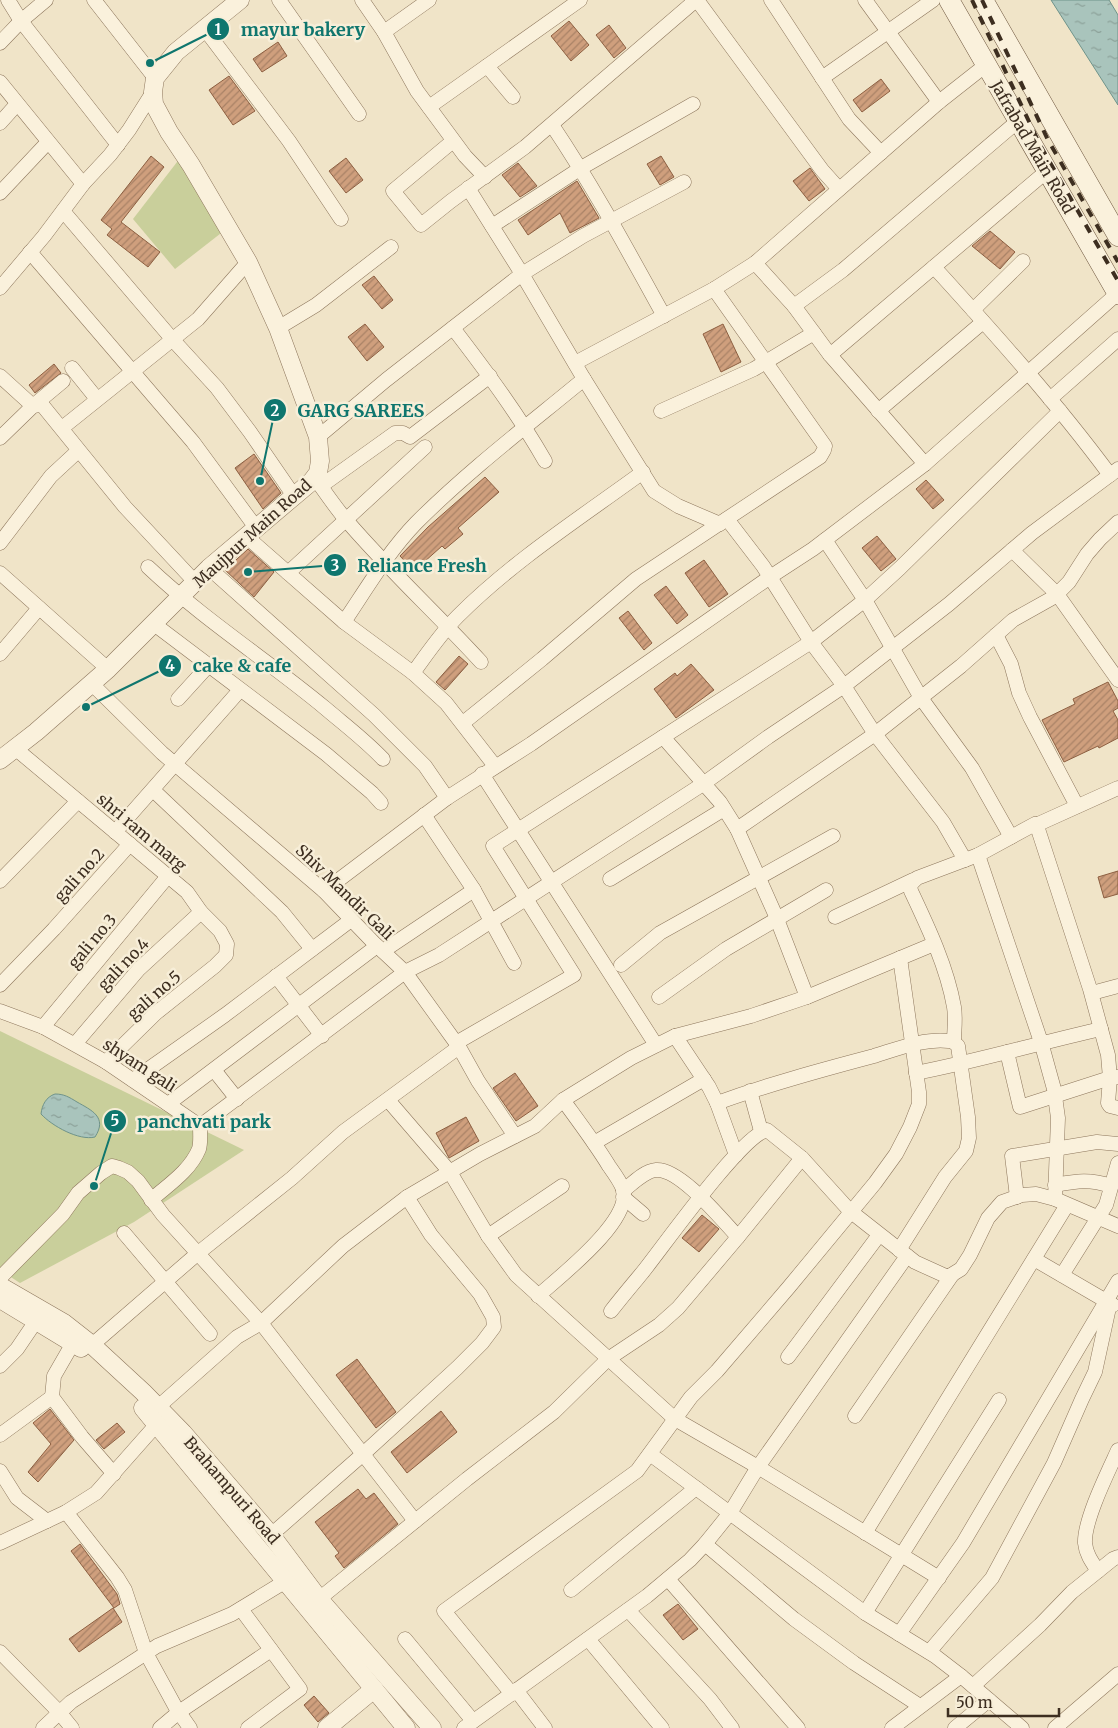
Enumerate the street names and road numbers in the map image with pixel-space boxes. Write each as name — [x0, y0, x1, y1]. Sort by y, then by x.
street label: Jafrabad Main Road — [986, 76, 1079, 217]
street label: Maujpur Main Road — [189, 474, 316, 591]
street label: shri ram marg — [93, 789, 191, 875]
street label: Shiv Mandir Gali — [292, 840, 398, 944]
street label: gali no.2 — [50, 844, 108, 906]
street label: gali no.3 — [64, 910, 120, 972]
street label: gali no.4 — [93, 933, 153, 994]
street label: gali no.5 — [123, 966, 185, 1024]
street label: shyam gali — [99, 1034, 181, 1096]
street label: Brahampuri Road — [180, 1432, 284, 1548]

